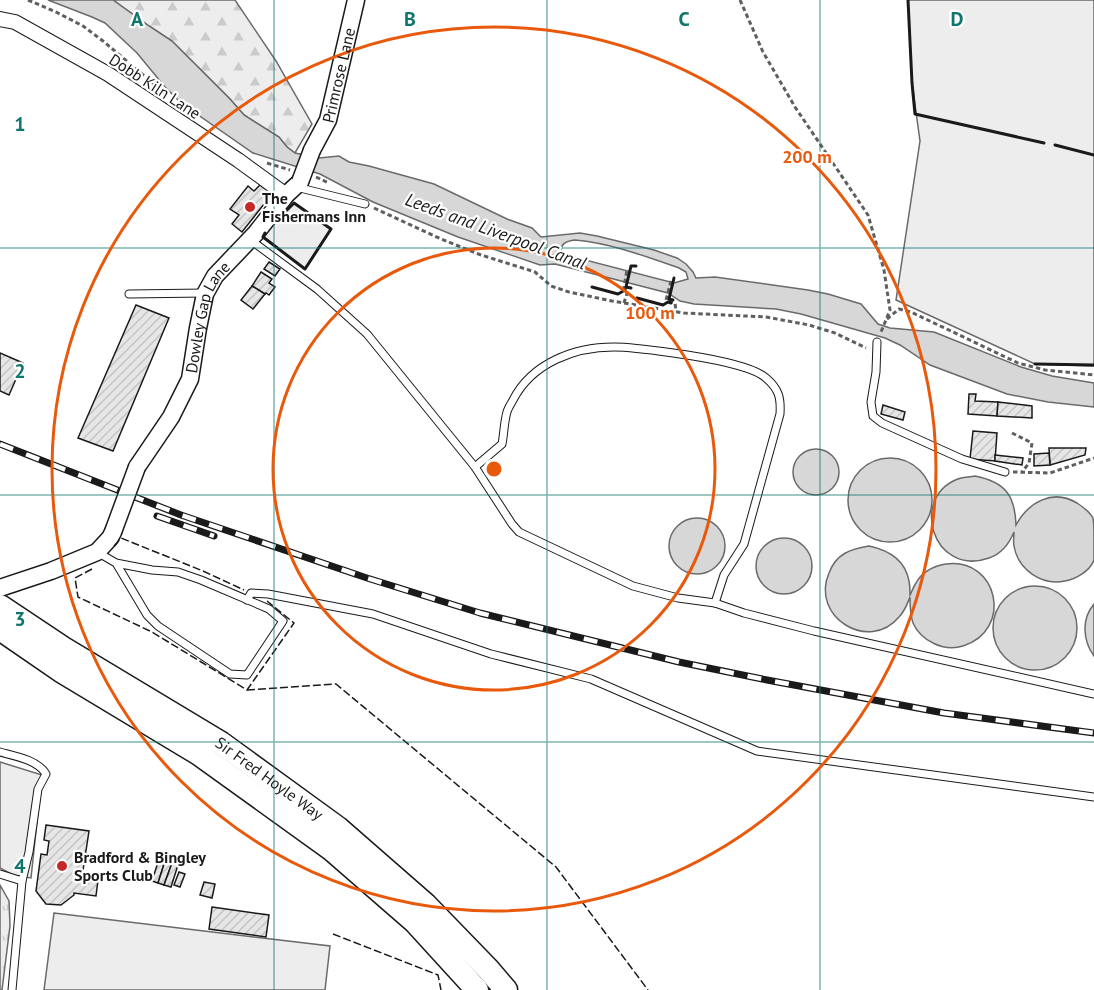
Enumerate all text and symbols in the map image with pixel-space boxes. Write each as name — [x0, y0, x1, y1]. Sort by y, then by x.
text: A — [131, 6, 144, 32]
text: B — [404, 6, 416, 32]
text: C — [678, 6, 690, 32]
text: D — [951, 6, 964, 32]
street label: Primrose Lane — [318, 26, 359, 125]
street label: Dobb Kiln Lane — [105, 49, 205, 123]
text: 1 — [14, 111, 26, 137]
text: 200 m — [782, 145, 832, 168]
water label: Leeds and Liverpool Canal — [402, 187, 590, 275]
place label: The Fishermans Inn — [262, 188, 366, 226]
marker: The Fishermans Inn — [243, 200, 257, 214]
street label: Dowley Gap Lane — [181, 257, 234, 374]
text: 100 m — [625, 301, 675, 324]
text: 2 — [14, 358, 26, 384]
centre of rings — [484, 459, 504, 479]
text: 3 — [14, 606, 26, 632]
street label: Sir Fred Hoyle Way — [212, 732, 328, 824]
place label: Bradford & Bingley Sports Club — [74, 847, 206, 885]
text: 4 — [14, 853, 26, 879]
marker: Bradford & Bingley Sports Club — [55, 859, 69, 873]

